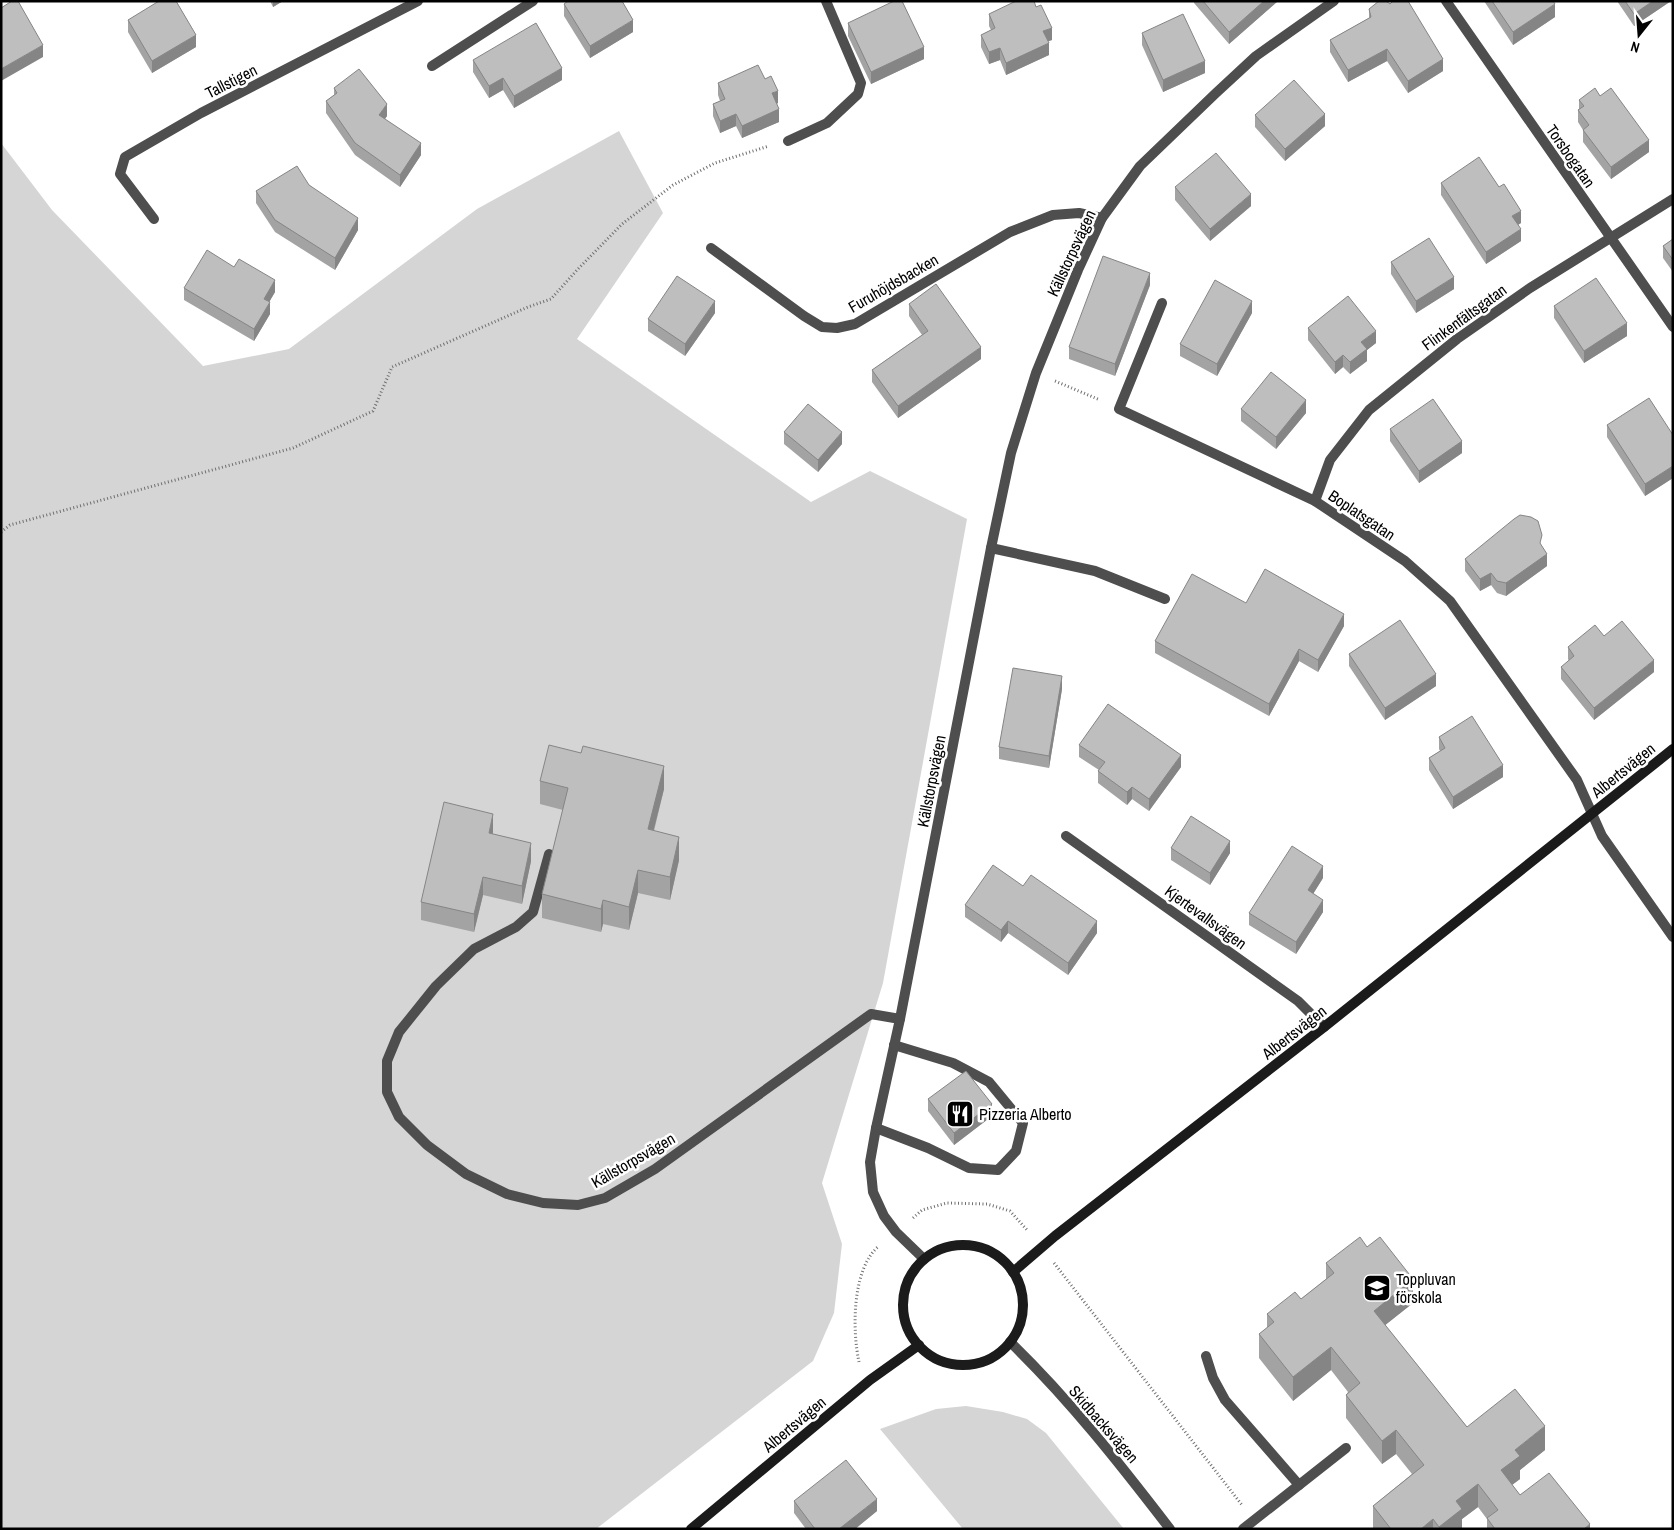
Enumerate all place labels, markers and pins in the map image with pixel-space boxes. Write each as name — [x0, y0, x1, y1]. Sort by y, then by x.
restaurant icon: Pizzeria Alberto — [945, 1099, 975, 1129]
place label: Pizzeria Alberto — [979, 1103, 1072, 1125]
place label: Toppluvan förskola — [1396, 1268, 1456, 1308]
school or university icon: Toppluvan förskola — [1362, 1273, 1392, 1303]

